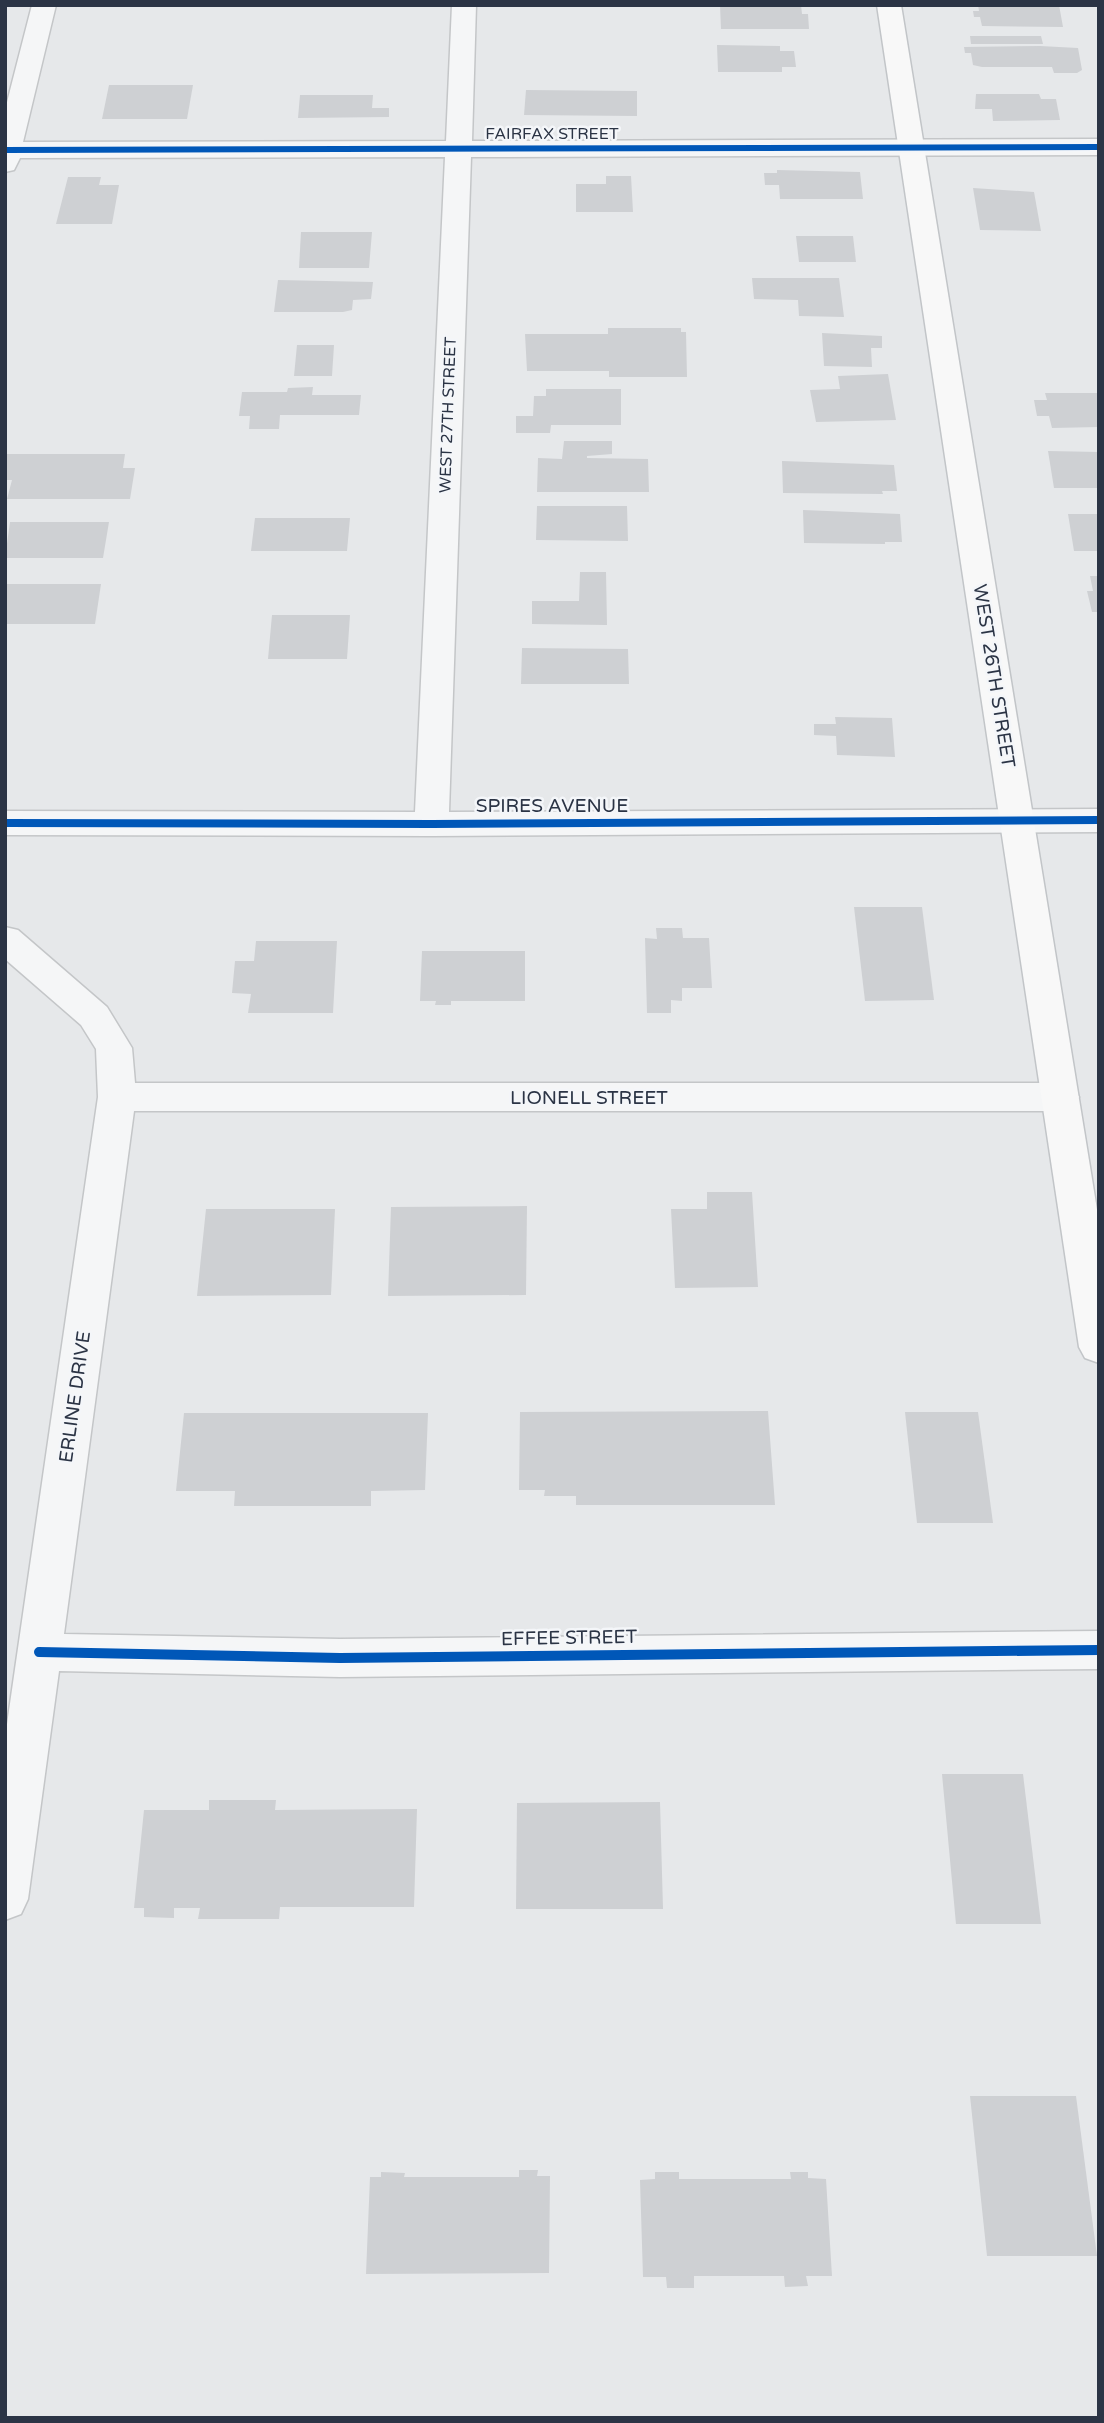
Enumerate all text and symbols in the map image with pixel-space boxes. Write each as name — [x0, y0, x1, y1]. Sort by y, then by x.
street label: FAIRFAX STREET — [485, 124, 619, 144]
street label: WEST 27TH STREET — [435, 336, 461, 493]
street label: WEST 26TH STREET — [969, 583, 1019, 770]
street label: SPIRES AVENUE — [476, 795, 628, 817]
street label: LIONELL STREET — [510, 1087, 668, 1109]
street label: ERLINE DRIVE — [55, 1330, 95, 1464]
street label: EFFEE STREET — [501, 1626, 638, 1650]

